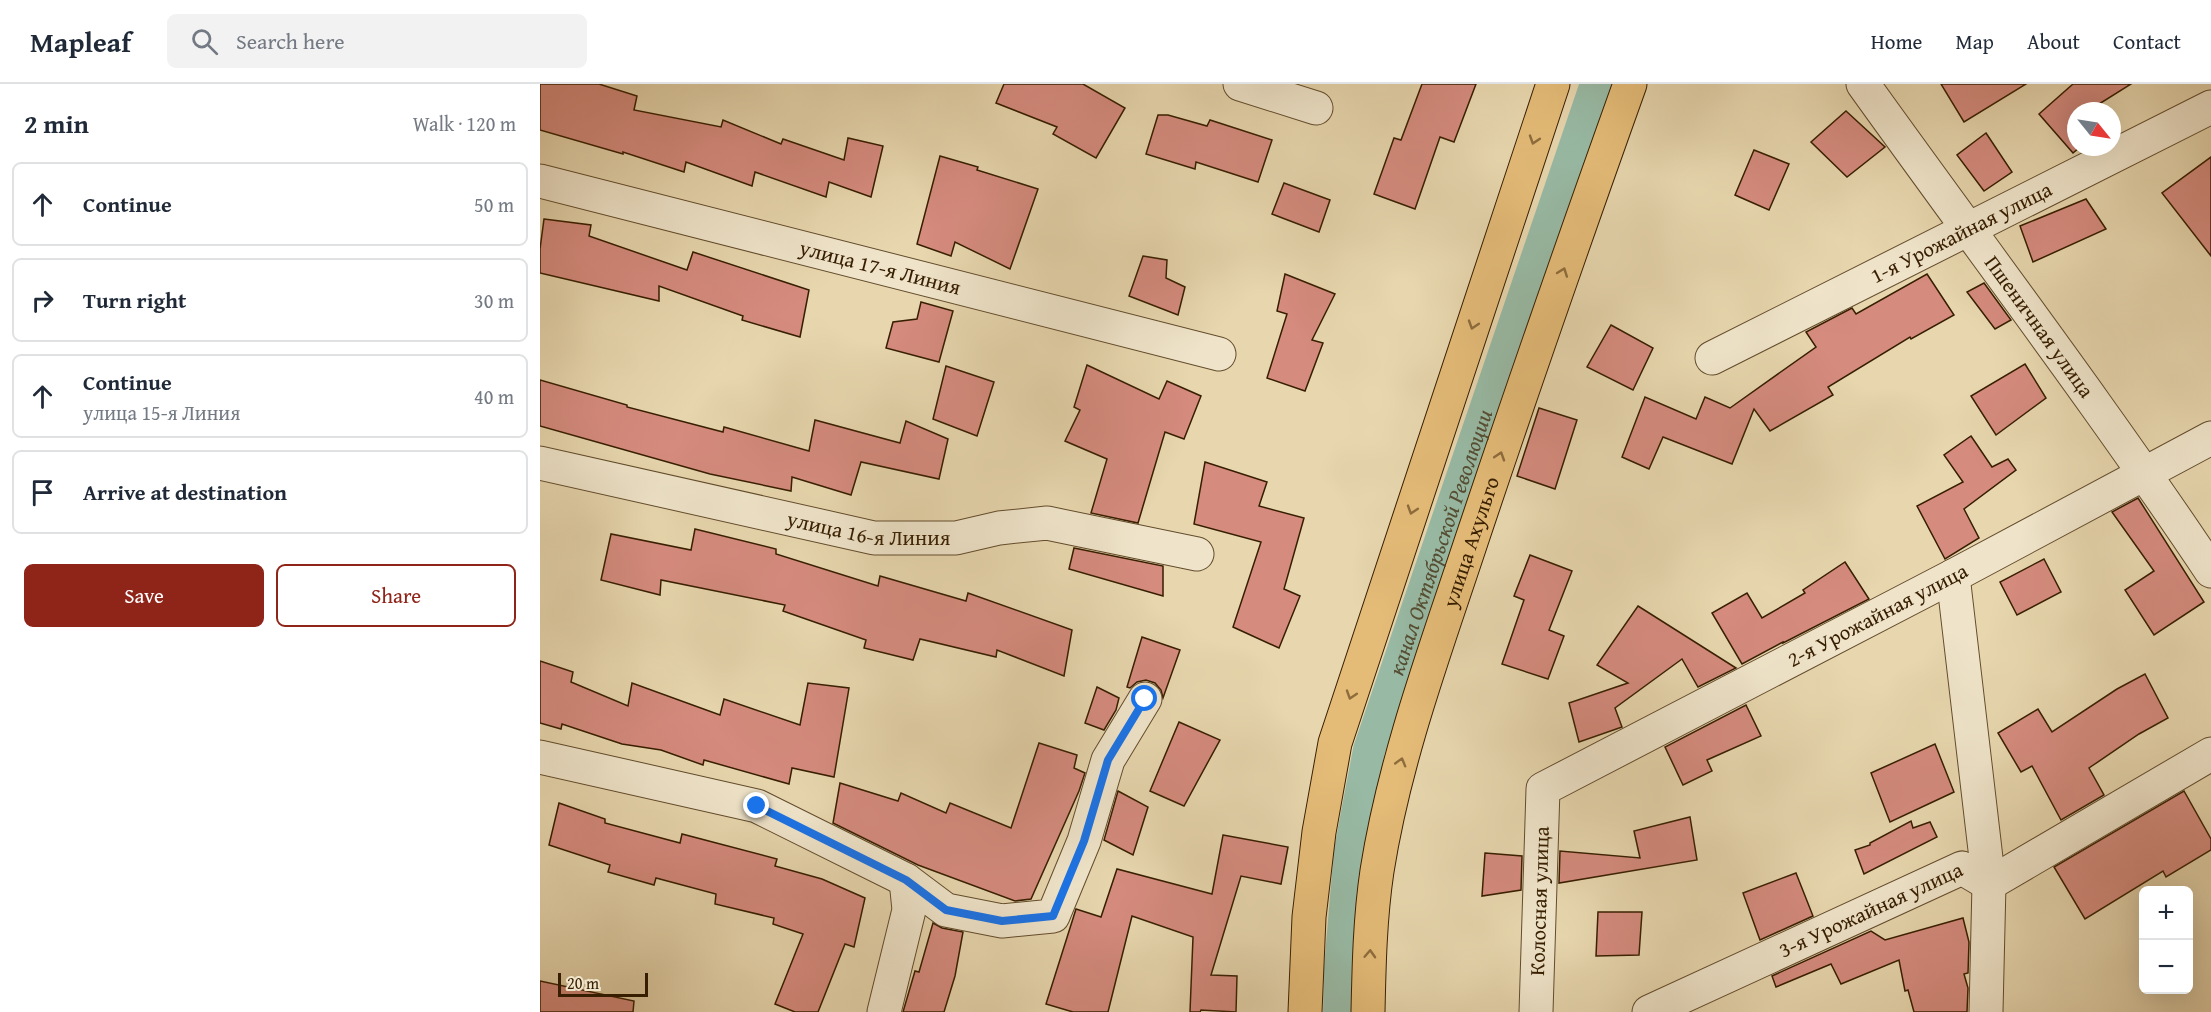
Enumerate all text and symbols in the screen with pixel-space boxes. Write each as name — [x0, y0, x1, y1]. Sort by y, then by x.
search box — [167, 14, 587, 68]
text: Mapleaf — [30, 21, 131, 62]
icon: search — [188, 25, 221, 58]
text: Search here — [236, 25, 345, 57]
text: Home — [1871, 26, 1922, 57]
text: Map — [1955, 26, 1994, 57]
text: About — [2027, 26, 2080, 57]
text: Contact — [2113, 26, 2181, 57]
north arrow — [2067, 102, 2121, 156]
text: 2 min — [24, 104, 89, 143]
text: Walk · 120 m — [413, 109, 516, 138]
one-way arrow — [1529, 134, 1541, 145]
street label: 1-я Урожайная улица — [1865, 174, 2057, 291]
icon: ahead — [26, 188, 59, 221]
text: Continue — [83, 188, 172, 220]
text: 50 m — [474, 190, 514, 219]
street label: улица 17-я Линия — [795, 232, 964, 303]
street label: Пшеничная улица — [1977, 249, 2102, 404]
one-way arrow — [1556, 267, 1569, 278]
icon: right — [26, 284, 59, 317]
text: Turn right — [83, 284, 186, 316]
text: 30 m — [474, 286, 514, 315]
one-way arrow — [1468, 319, 1480, 330]
text: Continue — [83, 366, 172, 398]
icon: ahead — [26, 380, 59, 413]
text: 40 m — [474, 382, 514, 411]
text: улица 15-я Линия — [83, 398, 240, 427]
water label: канал Октябрьской Революции — [1380, 405, 1500, 679]
one-way arrow — [1492, 451, 1505, 462]
street label: улица Ахульго — [1434, 472, 1507, 612]
icon: arrive — [26, 476, 59, 509]
text: Arrive at destination — [83, 476, 287, 508]
street label: улица 16-я Линия — [783, 503, 951, 553]
one-way arrow — [1407, 504, 1419, 515]
street label: 2-я Урожайная улица — [1782, 555, 1973, 675]
button: Save — [24, 564, 264, 627]
button: Share — [276, 564, 516, 627]
route start — [1131, 685, 1157, 711]
one-way arrow — [1346, 689, 1358, 700]
one-way arrow — [1394, 757, 1406, 767]
route end — [743, 792, 769, 818]
street label: Колосная улица — [1521, 826, 1557, 976]
street label: 3-я Урожайная улица — [1773, 854, 1968, 965]
map controls — [2139, 886, 2193, 994]
button: + — [2139, 886, 2193, 940]
button: − — [2139, 940, 2193, 994]
one-way arrow — [1363, 949, 1376, 958]
scale bar — [558, 970, 648, 998]
text: 20 m — [567, 971, 599, 995]

